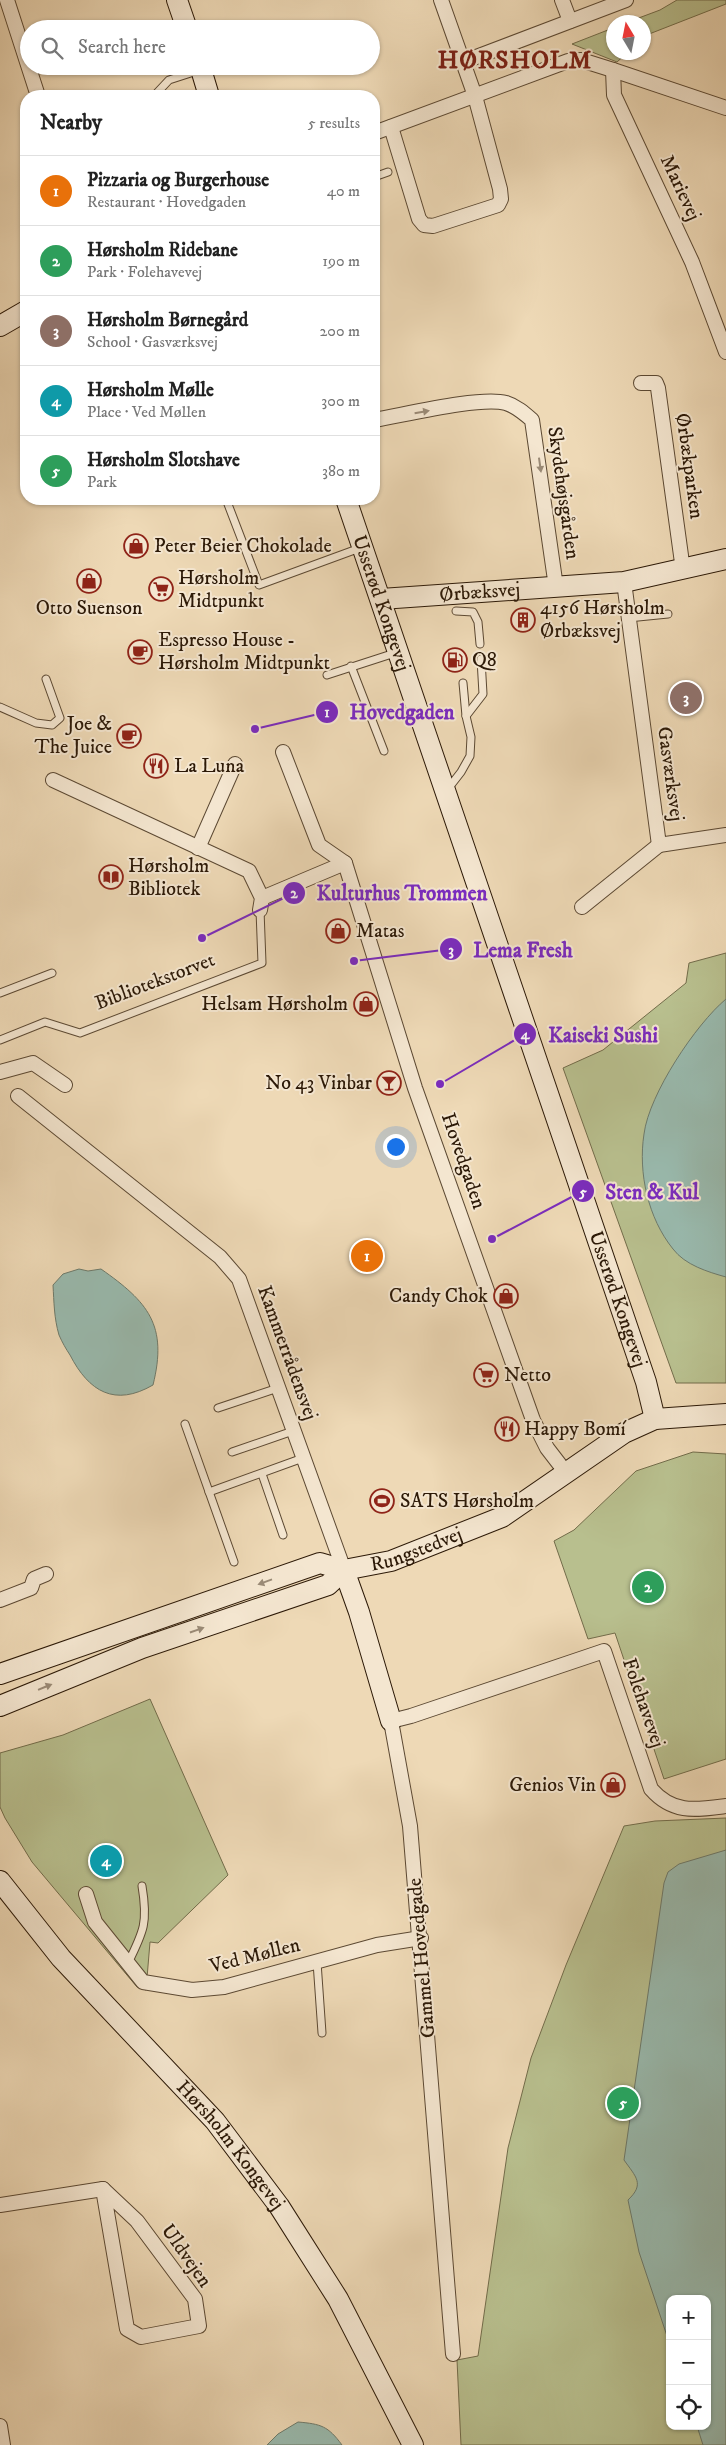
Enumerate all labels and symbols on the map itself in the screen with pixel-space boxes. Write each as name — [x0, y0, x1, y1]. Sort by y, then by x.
north arrow — [606, 15, 651, 60]
district label: HØRSHOLM — [438, 45, 592, 76]
street label: Marievej — [654, 151, 706, 225]
one-way arrow — [414, 407, 430, 415]
street label: Ørbækparken — [669, 411, 709, 521]
street label: Skydehøjsgården — [541, 425, 585, 562]
one-way arrow — [536, 457, 544, 473]
street label: Usserød Kongevej — [347, 532, 416, 674]
shop icon: Peter Beier Chokolade — [123, 533, 149, 559]
place label: Peter Beier Chokolade — [154, 534, 332, 559]
place label: Hørsholm Midtpunkt — [178, 566, 264, 614]
shop icon: Otto Suenson — [76, 568, 102, 594]
supermarket icon: Hørsholm Midtpunkt — [148, 576, 174, 602]
street label: Ørbæksvej — [439, 577, 521, 607]
place label: Otto Suenson — [36, 596, 143, 621]
place label: 4156 Hørsholm Ørbæksvej — [540, 596, 665, 644]
building icon: 4156 Hørsholm Ørbæksvej — [510, 607, 536, 633]
place label: Espresso House - Hørsholm Midtpunkt — [158, 628, 330, 676]
cafe icon: Espresso House - Hørsholm Midtpunkt — [127, 639, 153, 665]
fuel station icon: Q8 — [442, 647, 468, 673]
place label: Q8 — [472, 648, 497, 673]
pin: 3 — [670, 679, 702, 717]
callout: Hovedgaden — [314, 694, 464, 730]
text: Hovedgaden — [349, 700, 456, 726]
text: 1 — [324, 703, 330, 722]
place label: Joe & The Juice — [35, 712, 112, 760]
cafe icon: Joe & The Juice — [116, 723, 142, 749]
street label: Gasværksvej — [651, 725, 689, 823]
restaurant icon: La Luna — [143, 753, 169, 779]
place label: La Luna — [174, 754, 245, 779]
place label: Hørsholm Bibliotek — [128, 854, 209, 902]
library icon: Hørsholm Bibliotek — [98, 864, 124, 890]
callout: Kulturhus Trommen — [282, 875, 498, 911]
text: Kulturhus Trommen — [317, 881, 489, 907]
text: 2 — [290, 884, 298, 903]
shop icon: Matas — [325, 918, 351, 944]
place label: Matas — [356, 919, 405, 944]
callout: Lema Fresh — [438, 931, 583, 967]
text: Lema Fresh — [473, 938, 574, 964]
text: 3 — [448, 941, 454, 960]
street label: Bibliotekstorvet — [92, 948, 218, 1016]
shop icon: Helsam Hørsholm — [353, 991, 379, 1017]
place label: Helsam Hørsholm — [201, 992, 348, 1017]
callout: Kaiseki Sushi — [513, 1016, 668, 1052]
text: Kaiseki Sushi — [548, 1023, 658, 1049]
text: 4 — [520, 1025, 531, 1044]
bar icon: No 43 Vinbar — [376, 1070, 402, 1096]
place label: No 43 Vinbar — [265, 1071, 373, 1096]
street label: Hovedgaden — [435, 1110, 491, 1213]
your location — [383, 1134, 409, 1160]
callout: Sten & Kul — [570, 1173, 709, 1209]
text: Sten & Kul — [605, 1180, 699, 1206]
text: 5 — [578, 1183, 587, 1202]
street label: Usserød Kongevej — [583, 1228, 653, 1370]
pin: 1 — [351, 1237, 383, 1275]
street label: Kammerrådensvej — [251, 1282, 323, 1424]
shop icon: Candy Chok — [493, 1283, 519, 1309]
place label: Candy Chok — [389, 1284, 488, 1309]
supermarket icon: Netto — [473, 1362, 499, 1388]
place label: Netto — [504, 1363, 551, 1388]
restaurant icon: Happy Bomí — [494, 1416, 520, 1442]
place label: Happy Bomí — [524, 1417, 627, 1442]
sports icon: SATS Hørsholm — [369, 1488, 395, 1514]
place label: SATS Hørsholm — [400, 1489, 534, 1514]
street label: Rungstedvej — [368, 1522, 466, 1577]
pin: 2 — [632, 1568, 664, 1606]
one-way arrow — [257, 1578, 272, 1586]
one-way arrow — [190, 1626, 205, 1634]
street label: Folehavevej — [616, 1655, 670, 1751]
one-way arrow — [38, 1683, 53, 1691]
shop icon: Genios Vin — [600, 1772, 626, 1798]
place label: Genios Vin — [509, 1773, 597, 1798]
pin: 4 — [90, 1842, 122, 1880]
street label: Gammel Hovedgade — [403, 1877, 441, 2039]
street label: Ved Møllen — [206, 1933, 303, 1980]
street label: Hørsholm Kongevej — [171, 2075, 290, 2215]
pin: 5 — [607, 2084, 639, 2122]
street label: Uldvejen — [155, 2219, 217, 2293]

